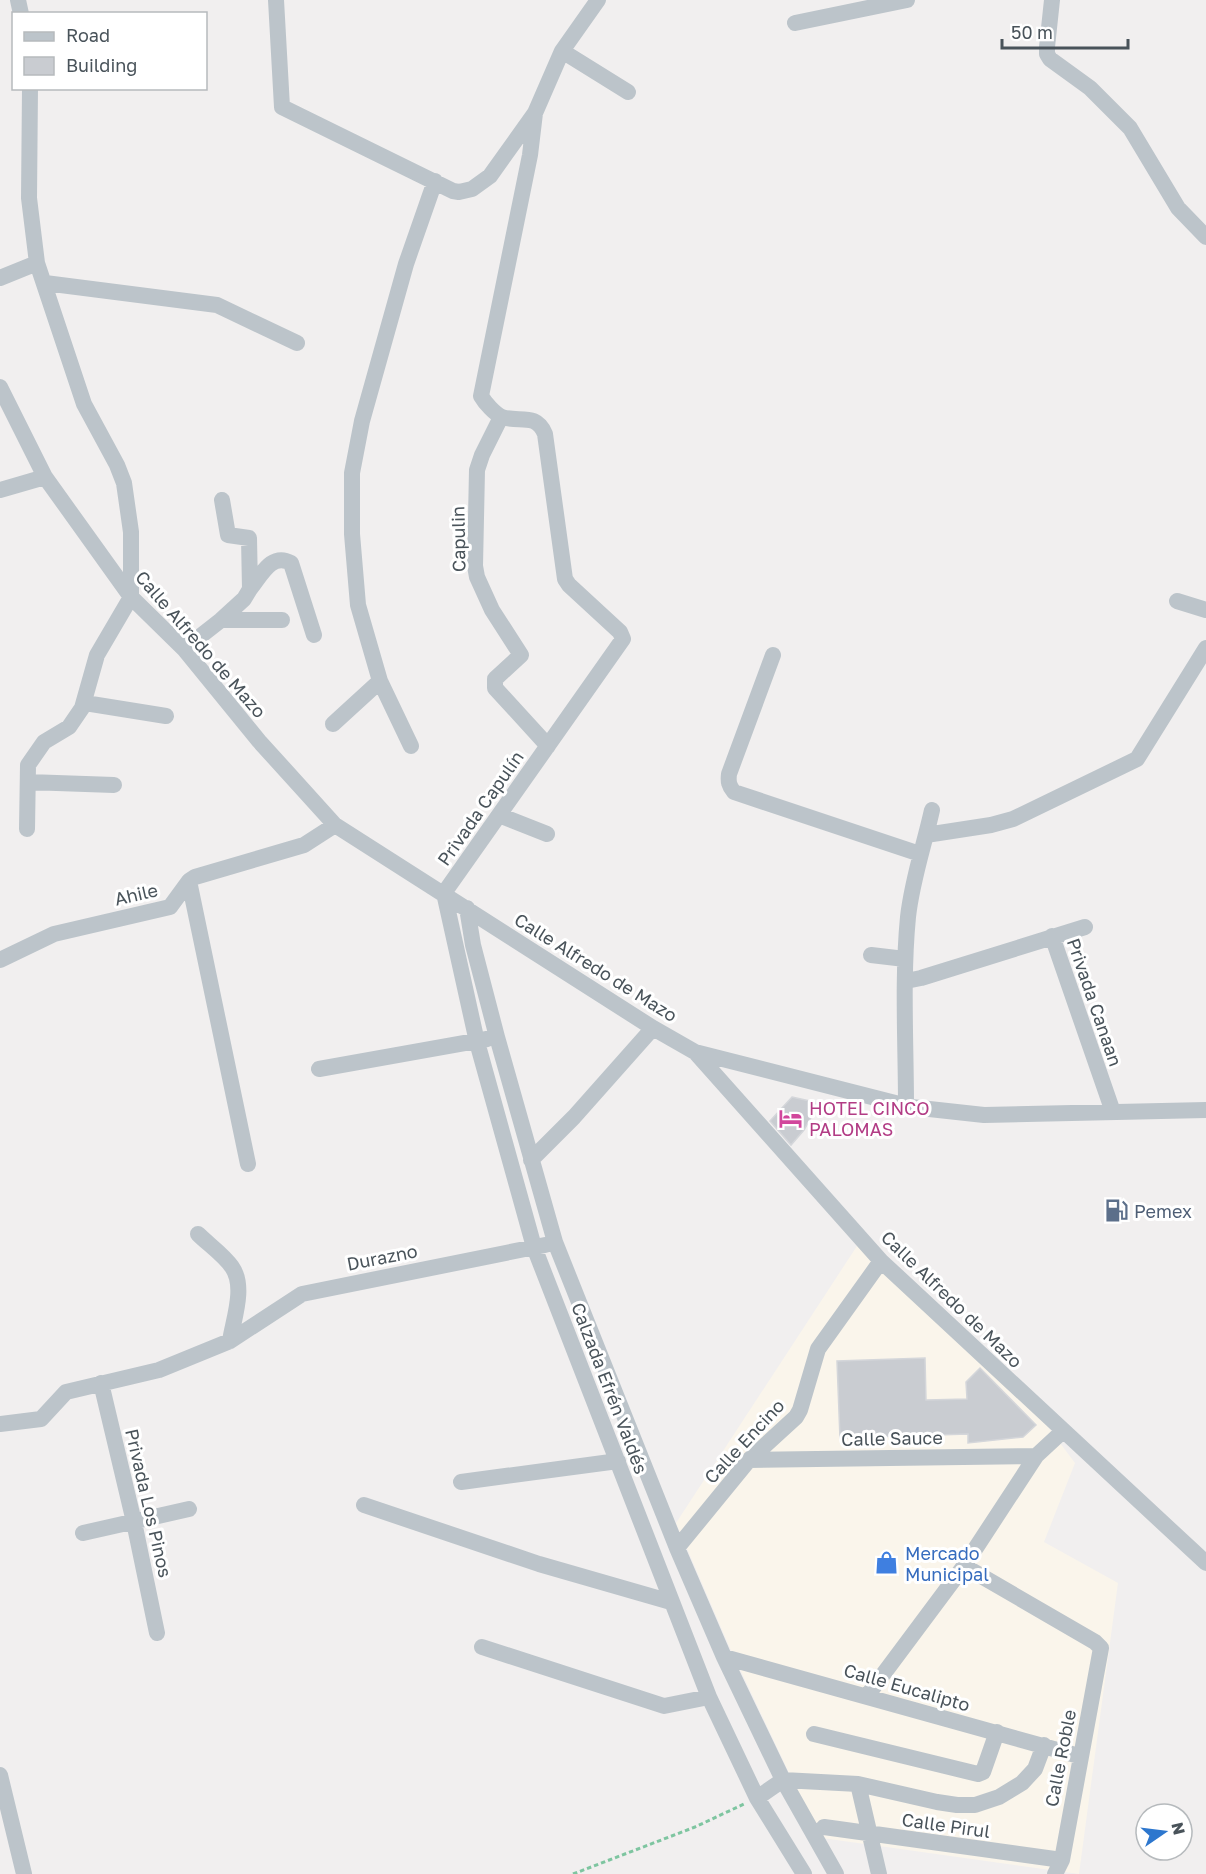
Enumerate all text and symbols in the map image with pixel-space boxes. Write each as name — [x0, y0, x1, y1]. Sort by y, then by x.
legend — [12, 12, 207, 90]
scale bar — [1002, 12, 1128, 50]
text: 50 m — [1011, 21, 1053, 43]
text: Road — [66, 24, 110, 46]
text: Building — [66, 54, 137, 76]
street label: Capulin — [446, 506, 470, 572]
street label: Calle Alfredo de Mazo — [131, 566, 271, 722]
street label: Privada Capulín — [432, 746, 528, 870]
street label: Ahile — [112, 878, 160, 910]
street label: Calle Alfredo de Mazo — [511, 908, 681, 1026]
street label: Privada Canaan — [1063, 935, 1127, 1069]
place label: HOTEL CINCO PALOMAS — [809, 1097, 930, 1140]
hotel icon: HOTEL CINCO PALOMAS — [778, 1105, 804, 1131]
fuel station icon: Pemex — [1103, 1198, 1129, 1224]
place label: Pemex — [1134, 1200, 1192, 1222]
street label: Calle Alfredo de Mazo — [877, 1226, 1027, 1372]
street label: Durazno — [345, 1239, 419, 1275]
street label: Calzada Efrén Valdés — [567, 1299, 653, 1477]
street label: Calle Encino — [699, 1394, 789, 1488]
street label: Privada Los Pinos — [121, 1426, 177, 1580]
street label: Calle Sauce — [841, 1426, 943, 1450]
place label: Mercado Municipal — [905, 1542, 989, 1585]
shop icon: Mercado Municipal — [874, 1550, 900, 1576]
street label: Calle Eucalipto — [841, 1658, 973, 1716]
street label: Calle Roble — [1040, 1707, 1080, 1809]
north arrow — [1134, 1802, 1194, 1862]
street label: Calle Pirul — [900, 1808, 992, 1842]
text: N — [1167, 1820, 1190, 1837]

